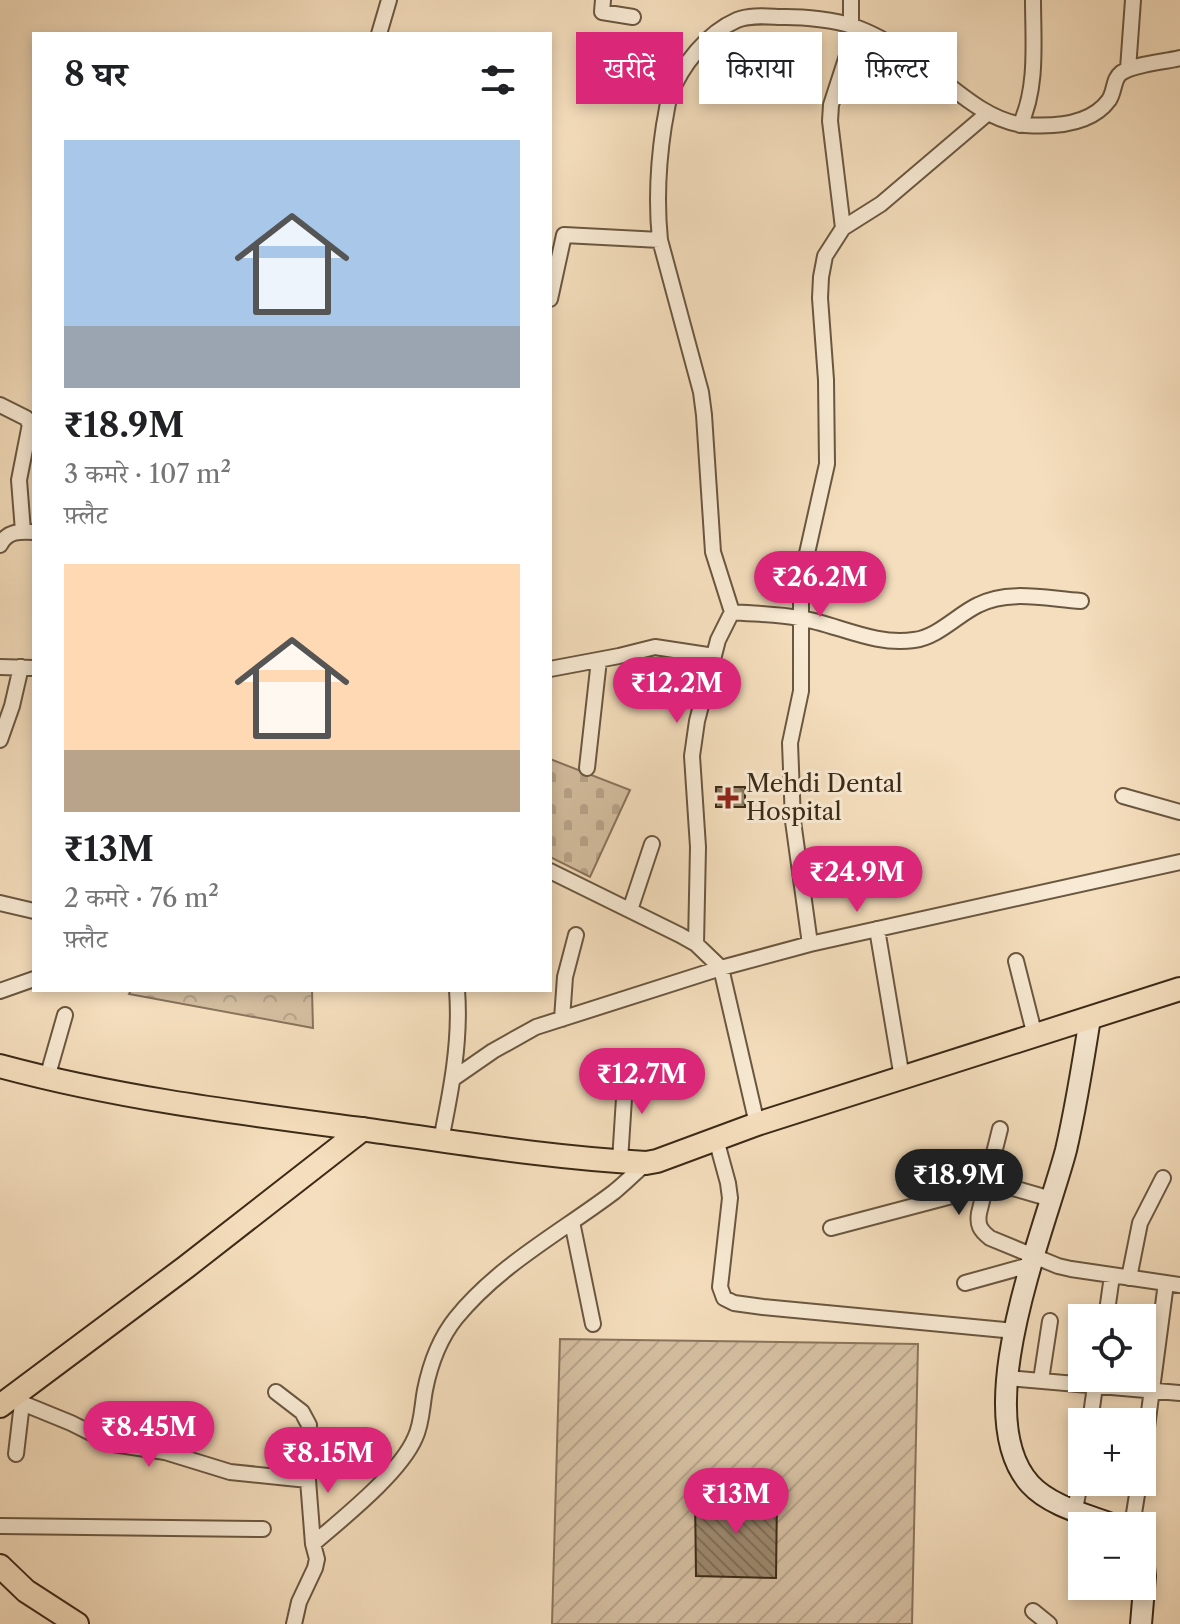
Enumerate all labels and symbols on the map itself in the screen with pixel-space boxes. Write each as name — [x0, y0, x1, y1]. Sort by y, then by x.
pin: ₹26.2M — [755, 551, 885, 619]
pin: ₹12.2M — [612, 657, 742, 725]
place label: Mehdi Dental Hospital — [746, 769, 903, 826]
marker: Mehdi Dental Hospital — [717, 787, 739, 809]
pin: ₹24.9M — [792, 846, 922, 914]
pin: ₹12.7M — [577, 1048, 707, 1116]
pin: ₹18.9M — [894, 1149, 1024, 1217]
pin: ₹8.45M — [84, 1401, 214, 1469]
pin: ₹8.15M — [263, 1427, 393, 1495]
pin: ₹13M — [689, 1468, 783, 1536]

